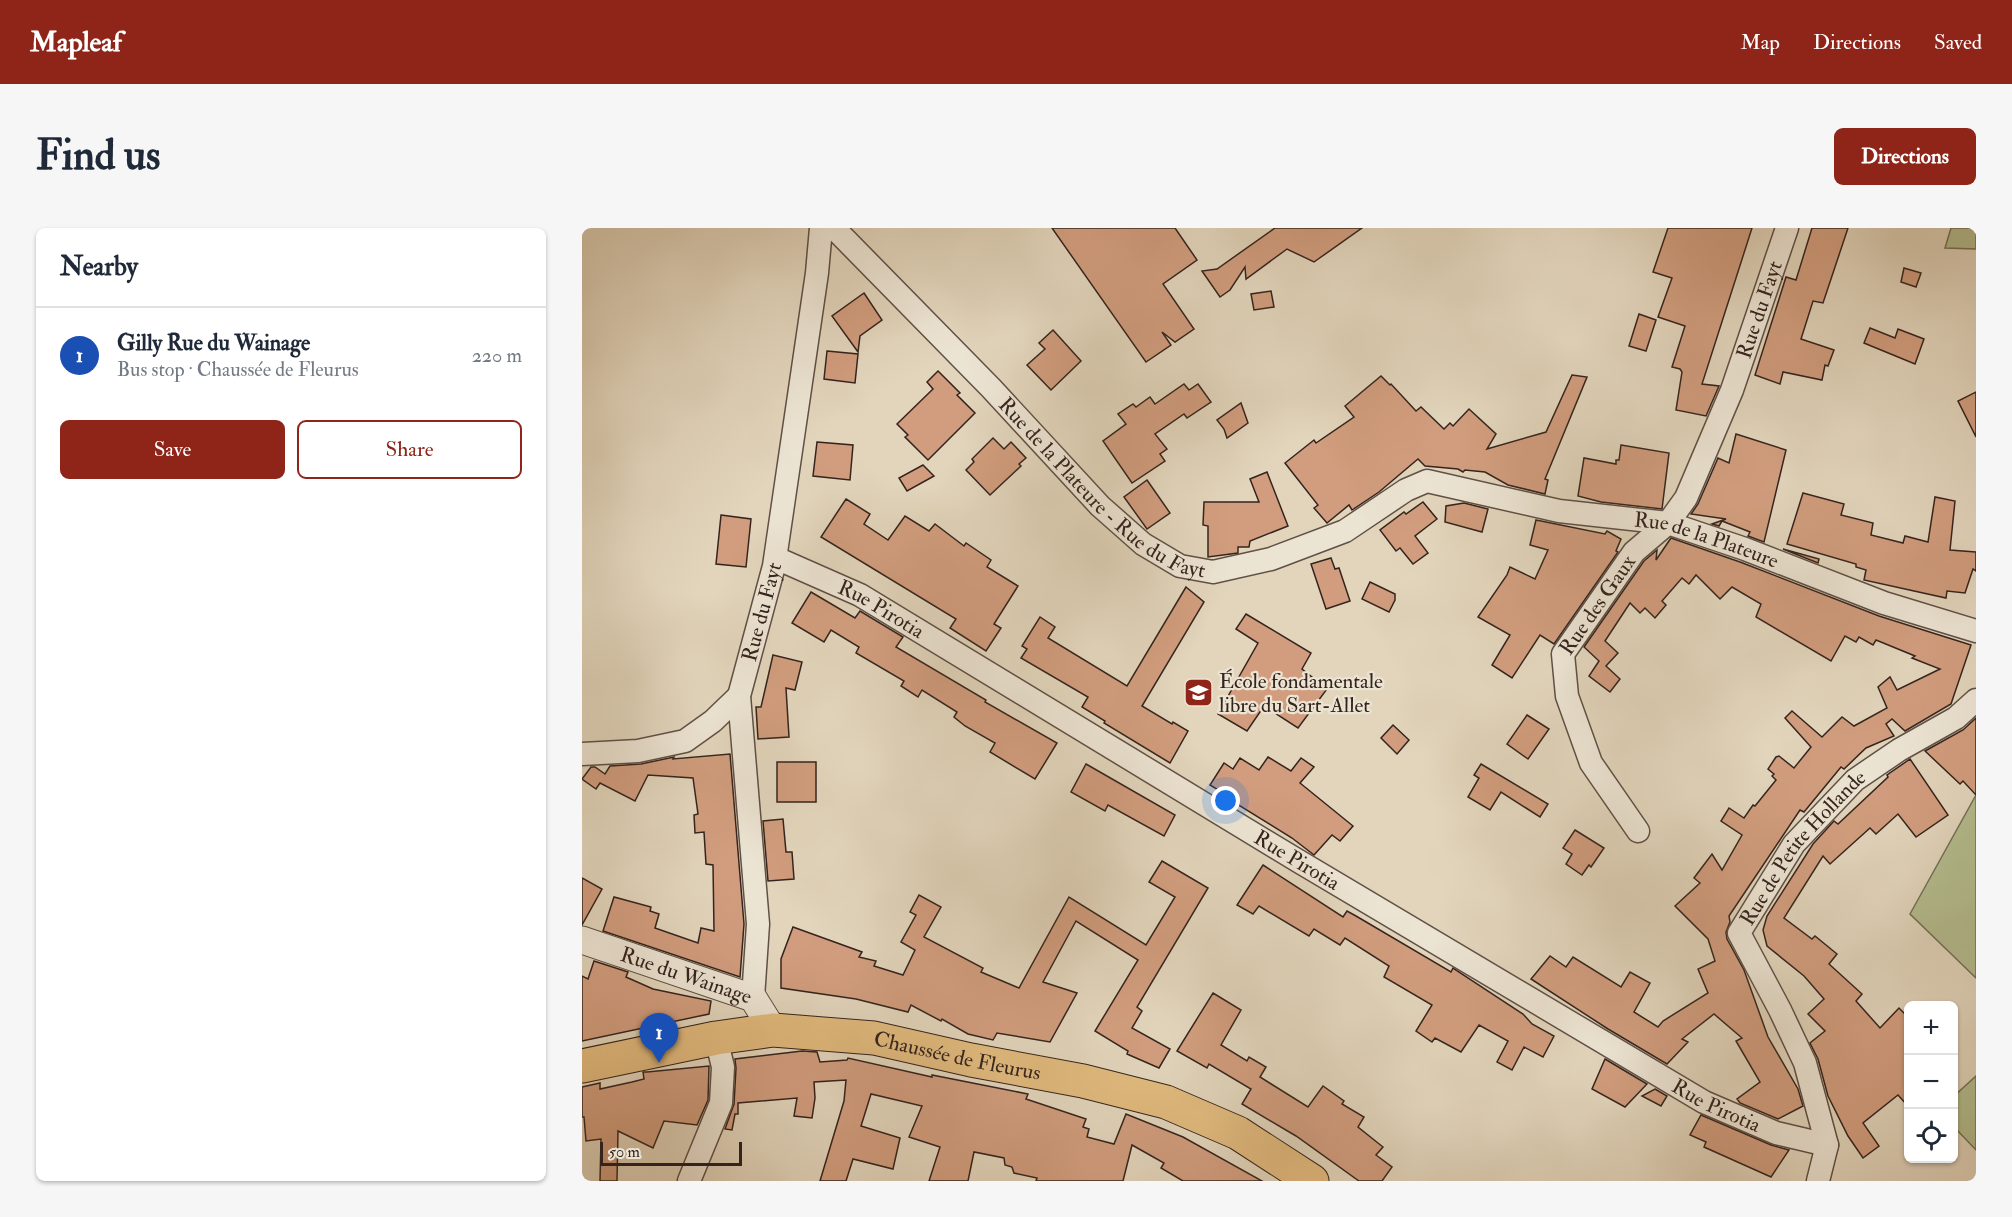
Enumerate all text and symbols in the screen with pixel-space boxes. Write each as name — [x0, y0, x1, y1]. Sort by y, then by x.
text: Mapleaf — [30, 25, 122, 60]
text: Map — [1740, 29, 1780, 56]
text: Directions — [1813, 29, 1901, 56]
text: Saved — [1934, 29, 1982, 56]
button: Directions — [1834, 128, 1976, 185]
text: Find us — [36, 130, 160, 182]
text: Nearby — [60, 251, 138, 283]
street label: Rue du Fayt — [1730, 257, 1788, 362]
text: Gilly Rue du Wainage — [117, 329, 310, 357]
text: 1 — [76, 343, 83, 368]
text: 220 m — [472, 343, 522, 368]
text: Bus stop · Chaussée de Fleurus — [117, 357, 359, 382]
street label: Rue de la Plateure - Rue du Fayt — [993, 391, 1208, 584]
button: Save — [60, 420, 285, 479]
button: Share — [297, 420, 522, 479]
street label: Rue de la Plateure — [1633, 506, 1783, 574]
street label: Rue des Gaux — [1553, 549, 1642, 660]
street label: Rue du Fayt — [735, 559, 788, 665]
street label: Rue Pirotia — [834, 574, 930, 645]
place label: École fondamentale libre du Sart-Allet — [1219, 668, 1383, 719]
school or university icon: École fondamentale libre du Sart-Allet — [1182, 677, 1214, 709]
street label: Rue de Petite Hollande — [1733, 763, 1871, 930]
your location — [1211, 786, 1240, 815]
street label: Rue Pirotia — [1249, 824, 1345, 896]
street label: Rue du Wainage — [617, 941, 756, 1010]
map controls — [1904, 1001, 1958, 1163]
button: + — [1904, 1001, 1958, 1055]
pin: 1 — [640, 1014, 679, 1063]
street label: Chaussée de Fleurus — [871, 1025, 1043, 1086]
button: − — [1904, 1055, 1958, 1109]
street label: Rue Pirotia — [1667, 1072, 1765, 1138]
button: locate — [1904, 1109, 1958, 1163]
scale bar — [600, 1139, 742, 1166]
text: 50 m — [609, 1142, 640, 1162]

